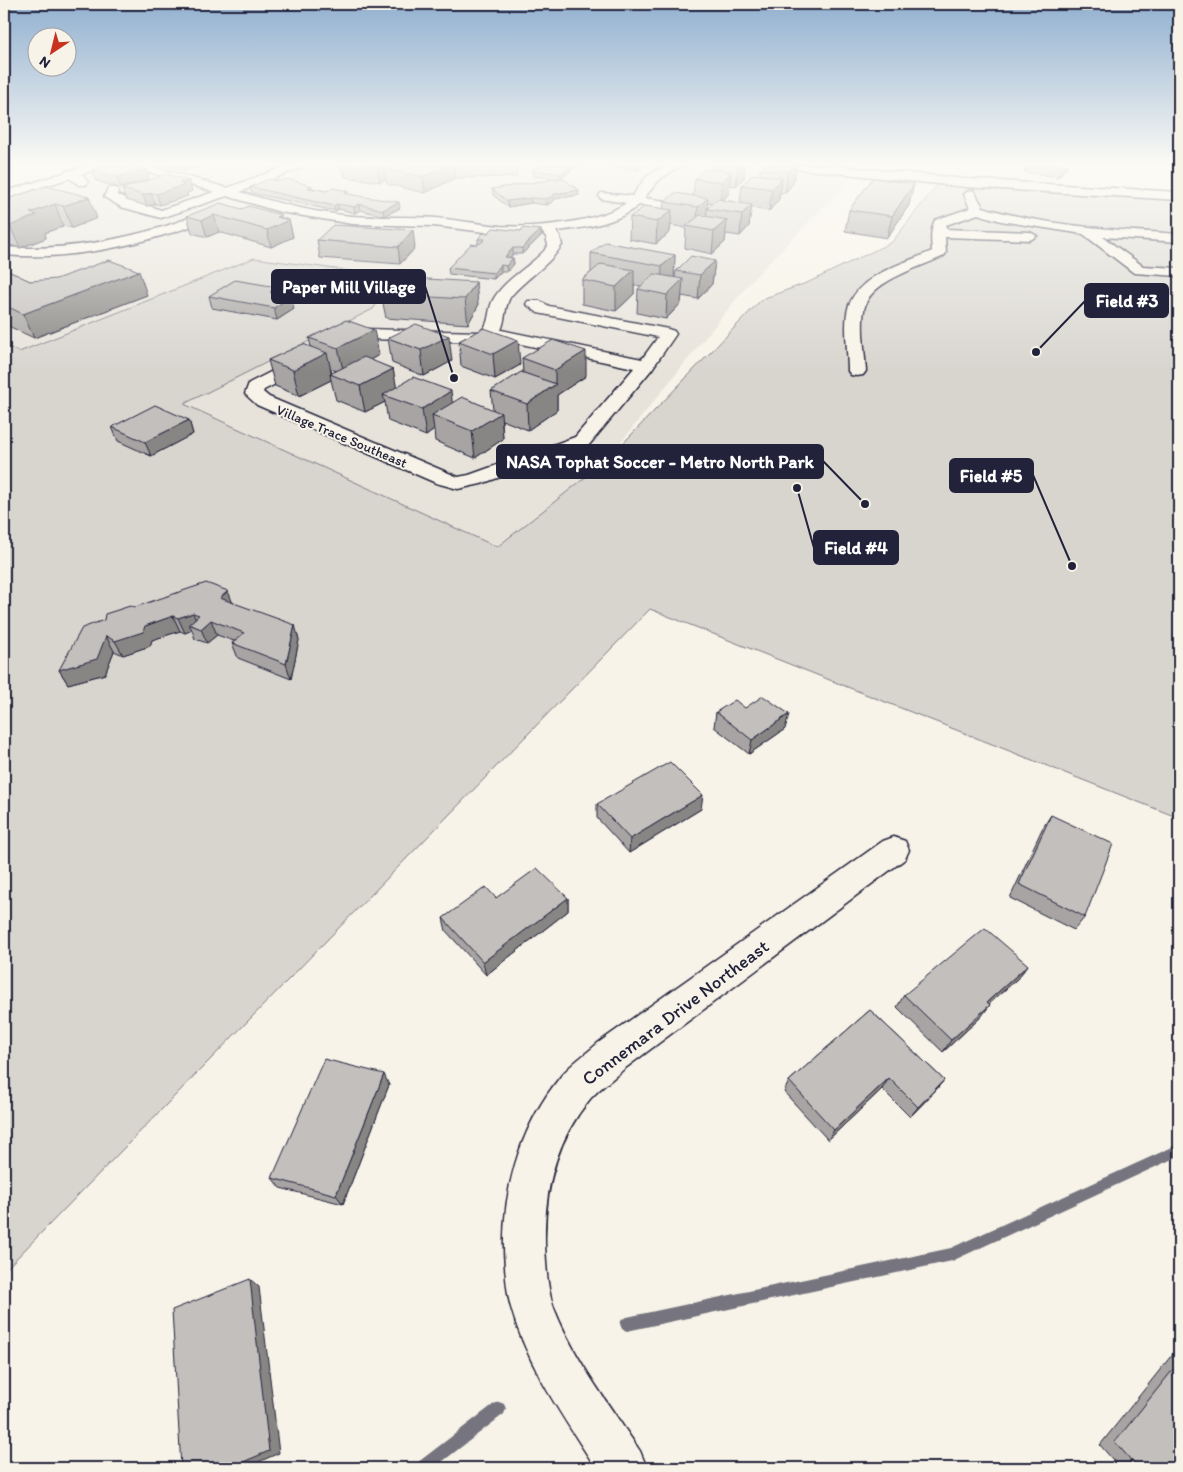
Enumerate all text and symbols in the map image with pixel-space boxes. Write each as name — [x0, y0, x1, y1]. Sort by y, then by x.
north arrow — [28, 28, 78, 78]
text: N — [36, 53, 54, 72]
callout: Paper Mill Village — [272, 270, 425, 303]
text: Paper Mill Village — [282, 276, 416, 298]
callout: Field #3 — [1085, 284, 1168, 317]
text: Field #3 — [1096, 290, 1159, 312]
street label: Village Trace Southeast — [274, 401, 410, 472]
callout: NASA Tophat Soccer - Metro North Park — [497, 445, 823, 478]
text: NASA Tophat Soccer - Metro North Park — [506, 451, 815, 473]
callout: Field #5 — [950, 459, 1033, 492]
text: Field #5 — [960, 465, 1023, 487]
callout: Field #4 — [814, 531, 898, 564]
text: Field #4 — [824, 537, 888, 559]
street label: Connemara Drive Northeast — [577, 935, 773, 1090]

